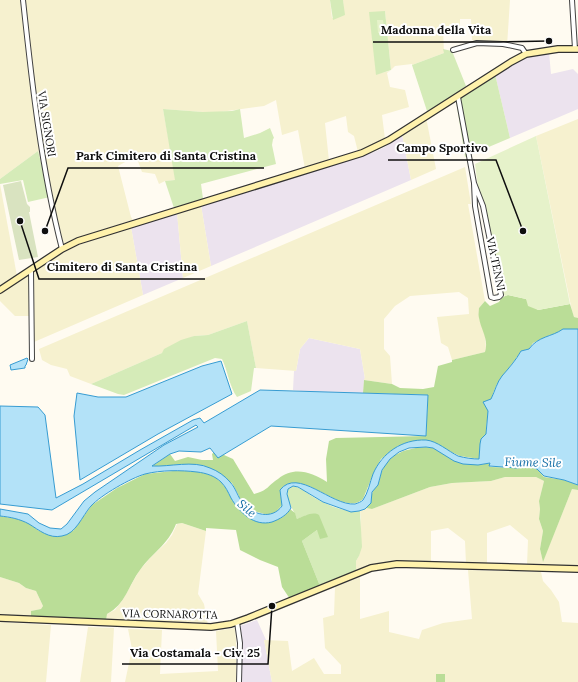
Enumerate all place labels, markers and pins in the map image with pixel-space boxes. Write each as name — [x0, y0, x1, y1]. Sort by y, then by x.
callout: Madonna della Vita — [373, 18, 500, 42]
callout: Campo Sportivo — [388, 136, 496, 160]
callout: Park Cimitero di Santa Cristina — [68, 144, 264, 168]
callout: Cimitero di Santa Cristina — [39, 255, 205, 279]
callout: Via Costamala - Civ. 25 — [122, 640, 268, 664]

